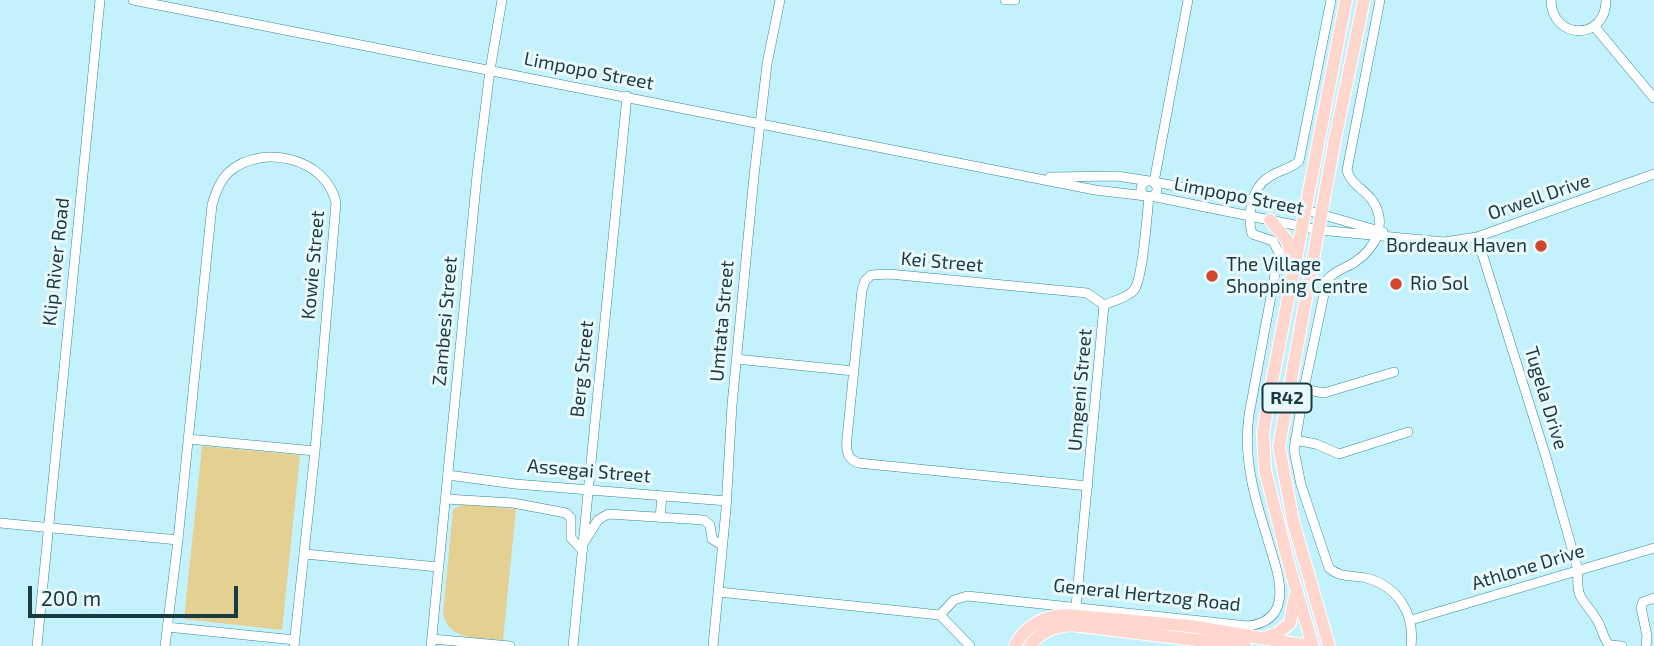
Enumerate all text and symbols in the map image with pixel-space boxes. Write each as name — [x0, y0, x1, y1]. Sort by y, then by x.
street label: Limpopo Street — [522, 47, 656, 95]
street label: Orwell Drive — [1485, 169, 1593, 225]
street label: Limpopo Street — [1172, 172, 1306, 220]
street label: Klip River Road — [38, 197, 74, 327]
street label: Kowie Street — [297, 210, 329, 320]
place label: Bordeaux Haven — [1386, 235, 1527, 257]
marker: Bordeaux Haven — [1533, 238, 1549, 254]
street label: Kei Street — [900, 247, 984, 277]
place label: The Village Shopping Centre — [1226, 254, 1368, 298]
street label: Zambesi Street — [428, 255, 462, 387]
street label: Umtata Street — [705, 259, 739, 383]
marker: The Village Shopping Centre — [1204, 268, 1220, 284]
place label: Rio Sol — [1410, 273, 1469, 295]
marker: Rio Sol — [1388, 276, 1404, 292]
street label: Berg Street — [566, 319, 598, 419]
street label: Umgeni Street — [1063, 328, 1097, 452]
street label: Tugela Drive — [1520, 344, 1572, 452]
road number: R42 — [1262, 384, 1312, 412]
street label: Assegai Street — [526, 454, 652, 488]
street label: Athlone Drive — [1469, 539, 1587, 595]
scale bar — [32, 572, 242, 616]
street label: General Hertzog Road — [1052, 574, 1242, 616]
text: 200 m — [41, 585, 101, 610]

